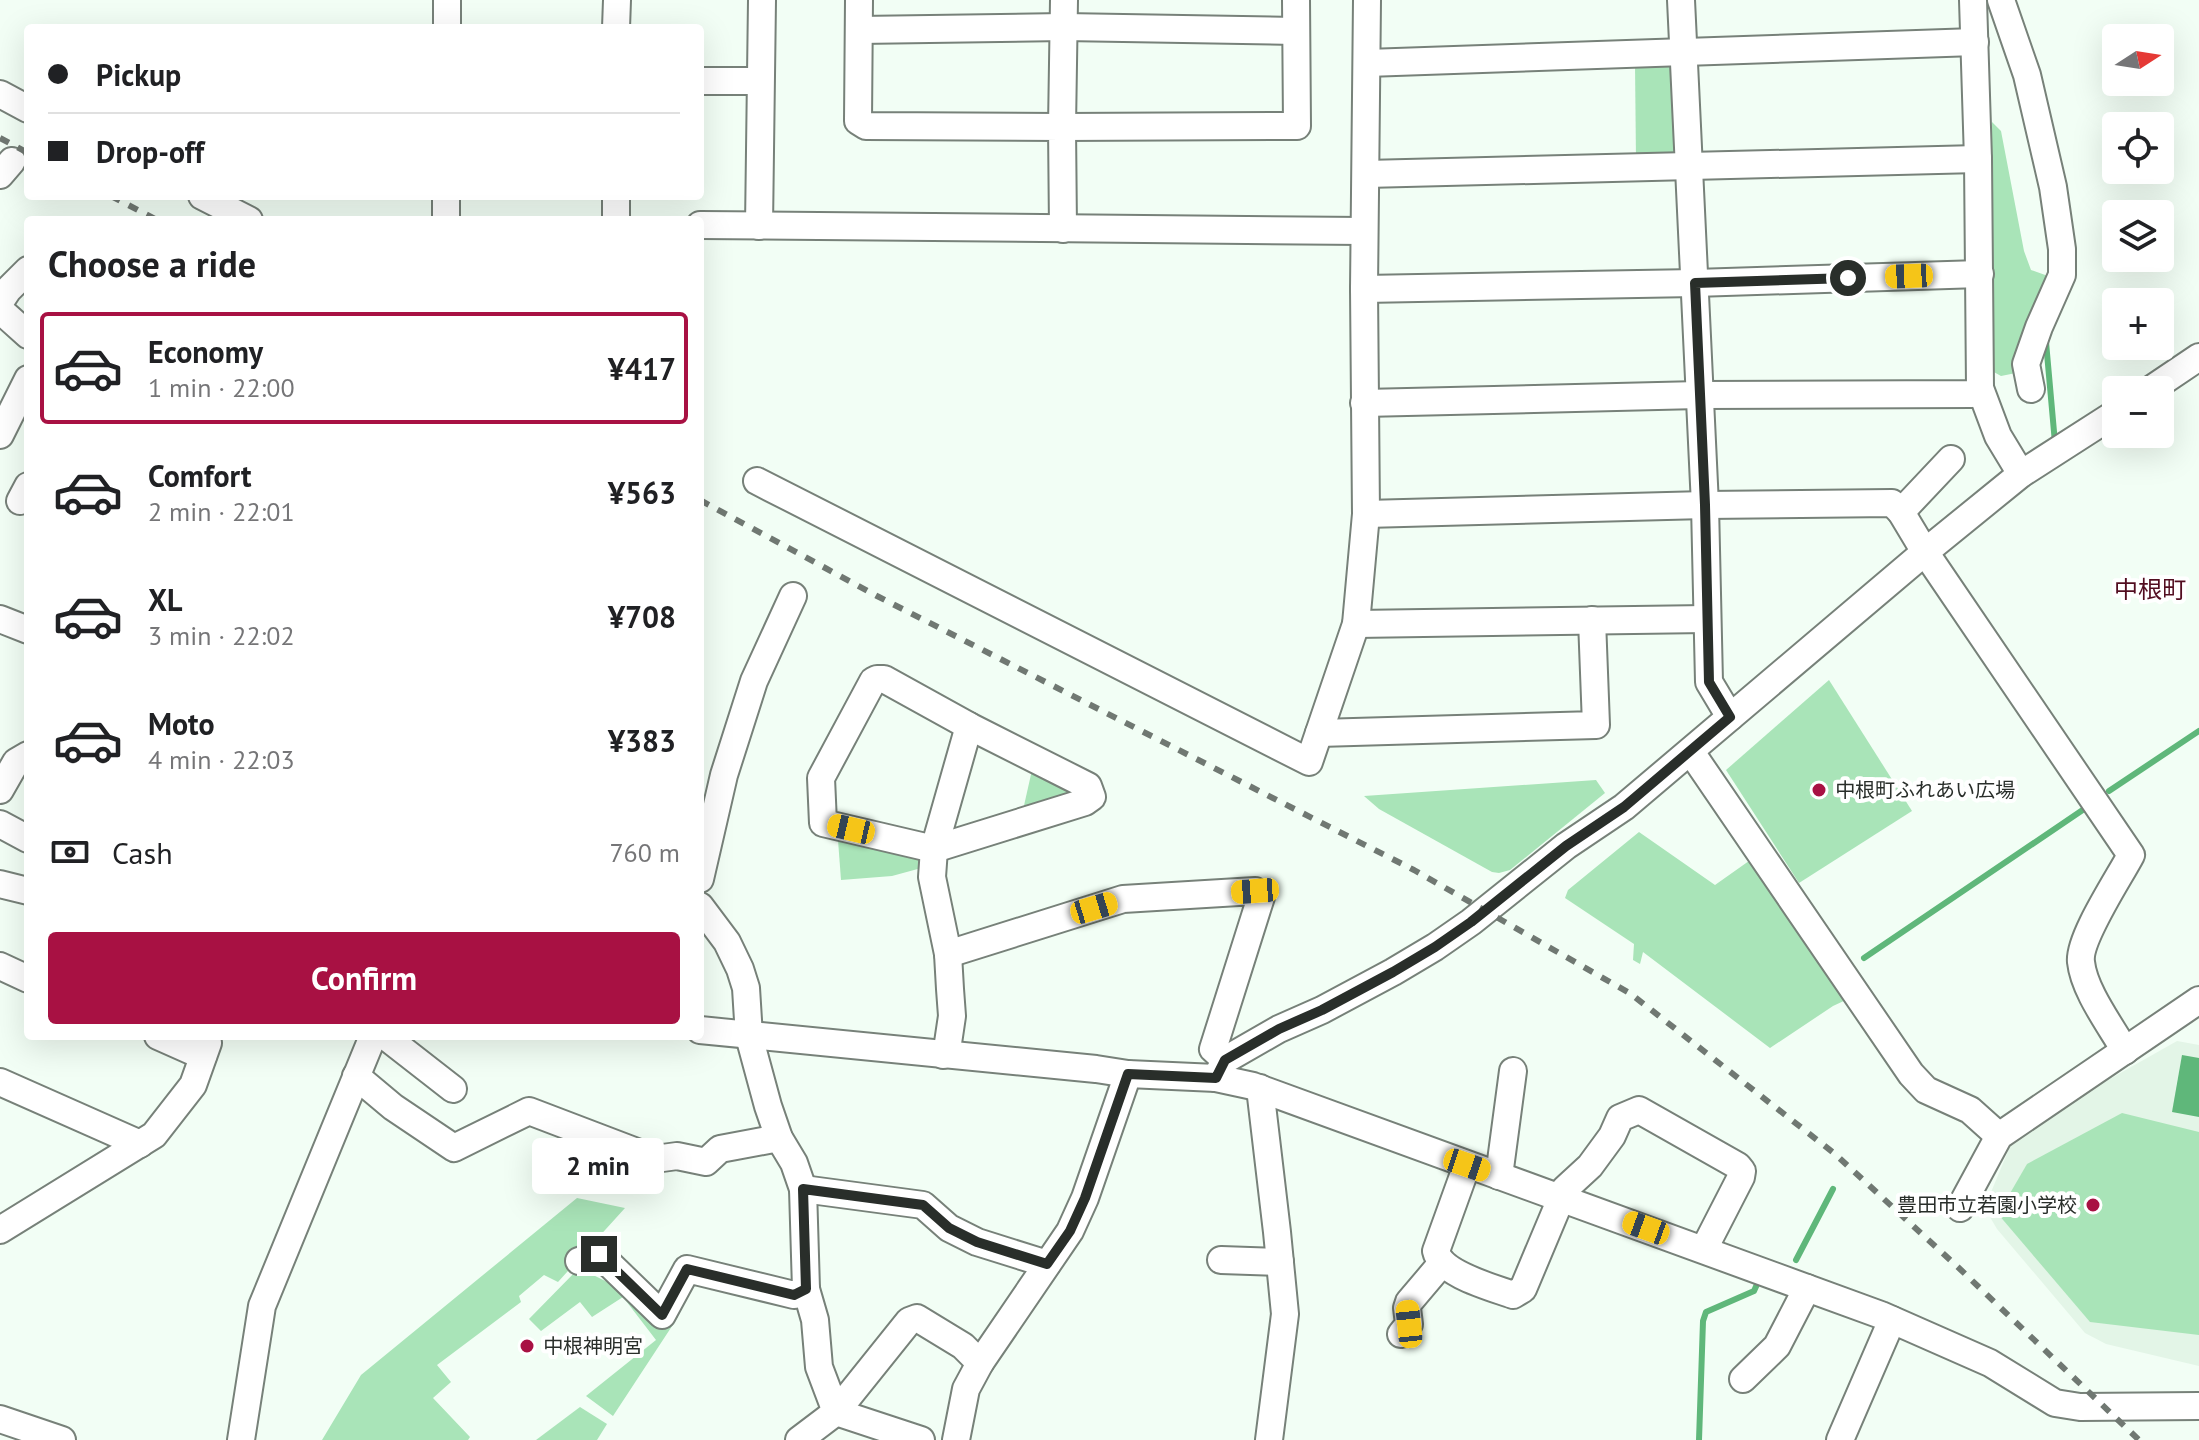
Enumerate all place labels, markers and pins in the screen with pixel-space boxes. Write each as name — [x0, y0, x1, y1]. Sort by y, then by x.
place label: 中根町ふれあい広場 — [1835, 777, 2015, 803]
marker: 中根町ふれあい広場 — [1810, 781, 1828, 799]
place label: 豊田市立若園小学校 — [1897, 1192, 2077, 1218]
marker: 豊田市立若園小学校 — [2084, 1196, 2102, 1214]
place label: 中根神明宮 — [543, 1333, 643, 1359]
marker: 中根神明宮 — [518, 1337, 536, 1355]

